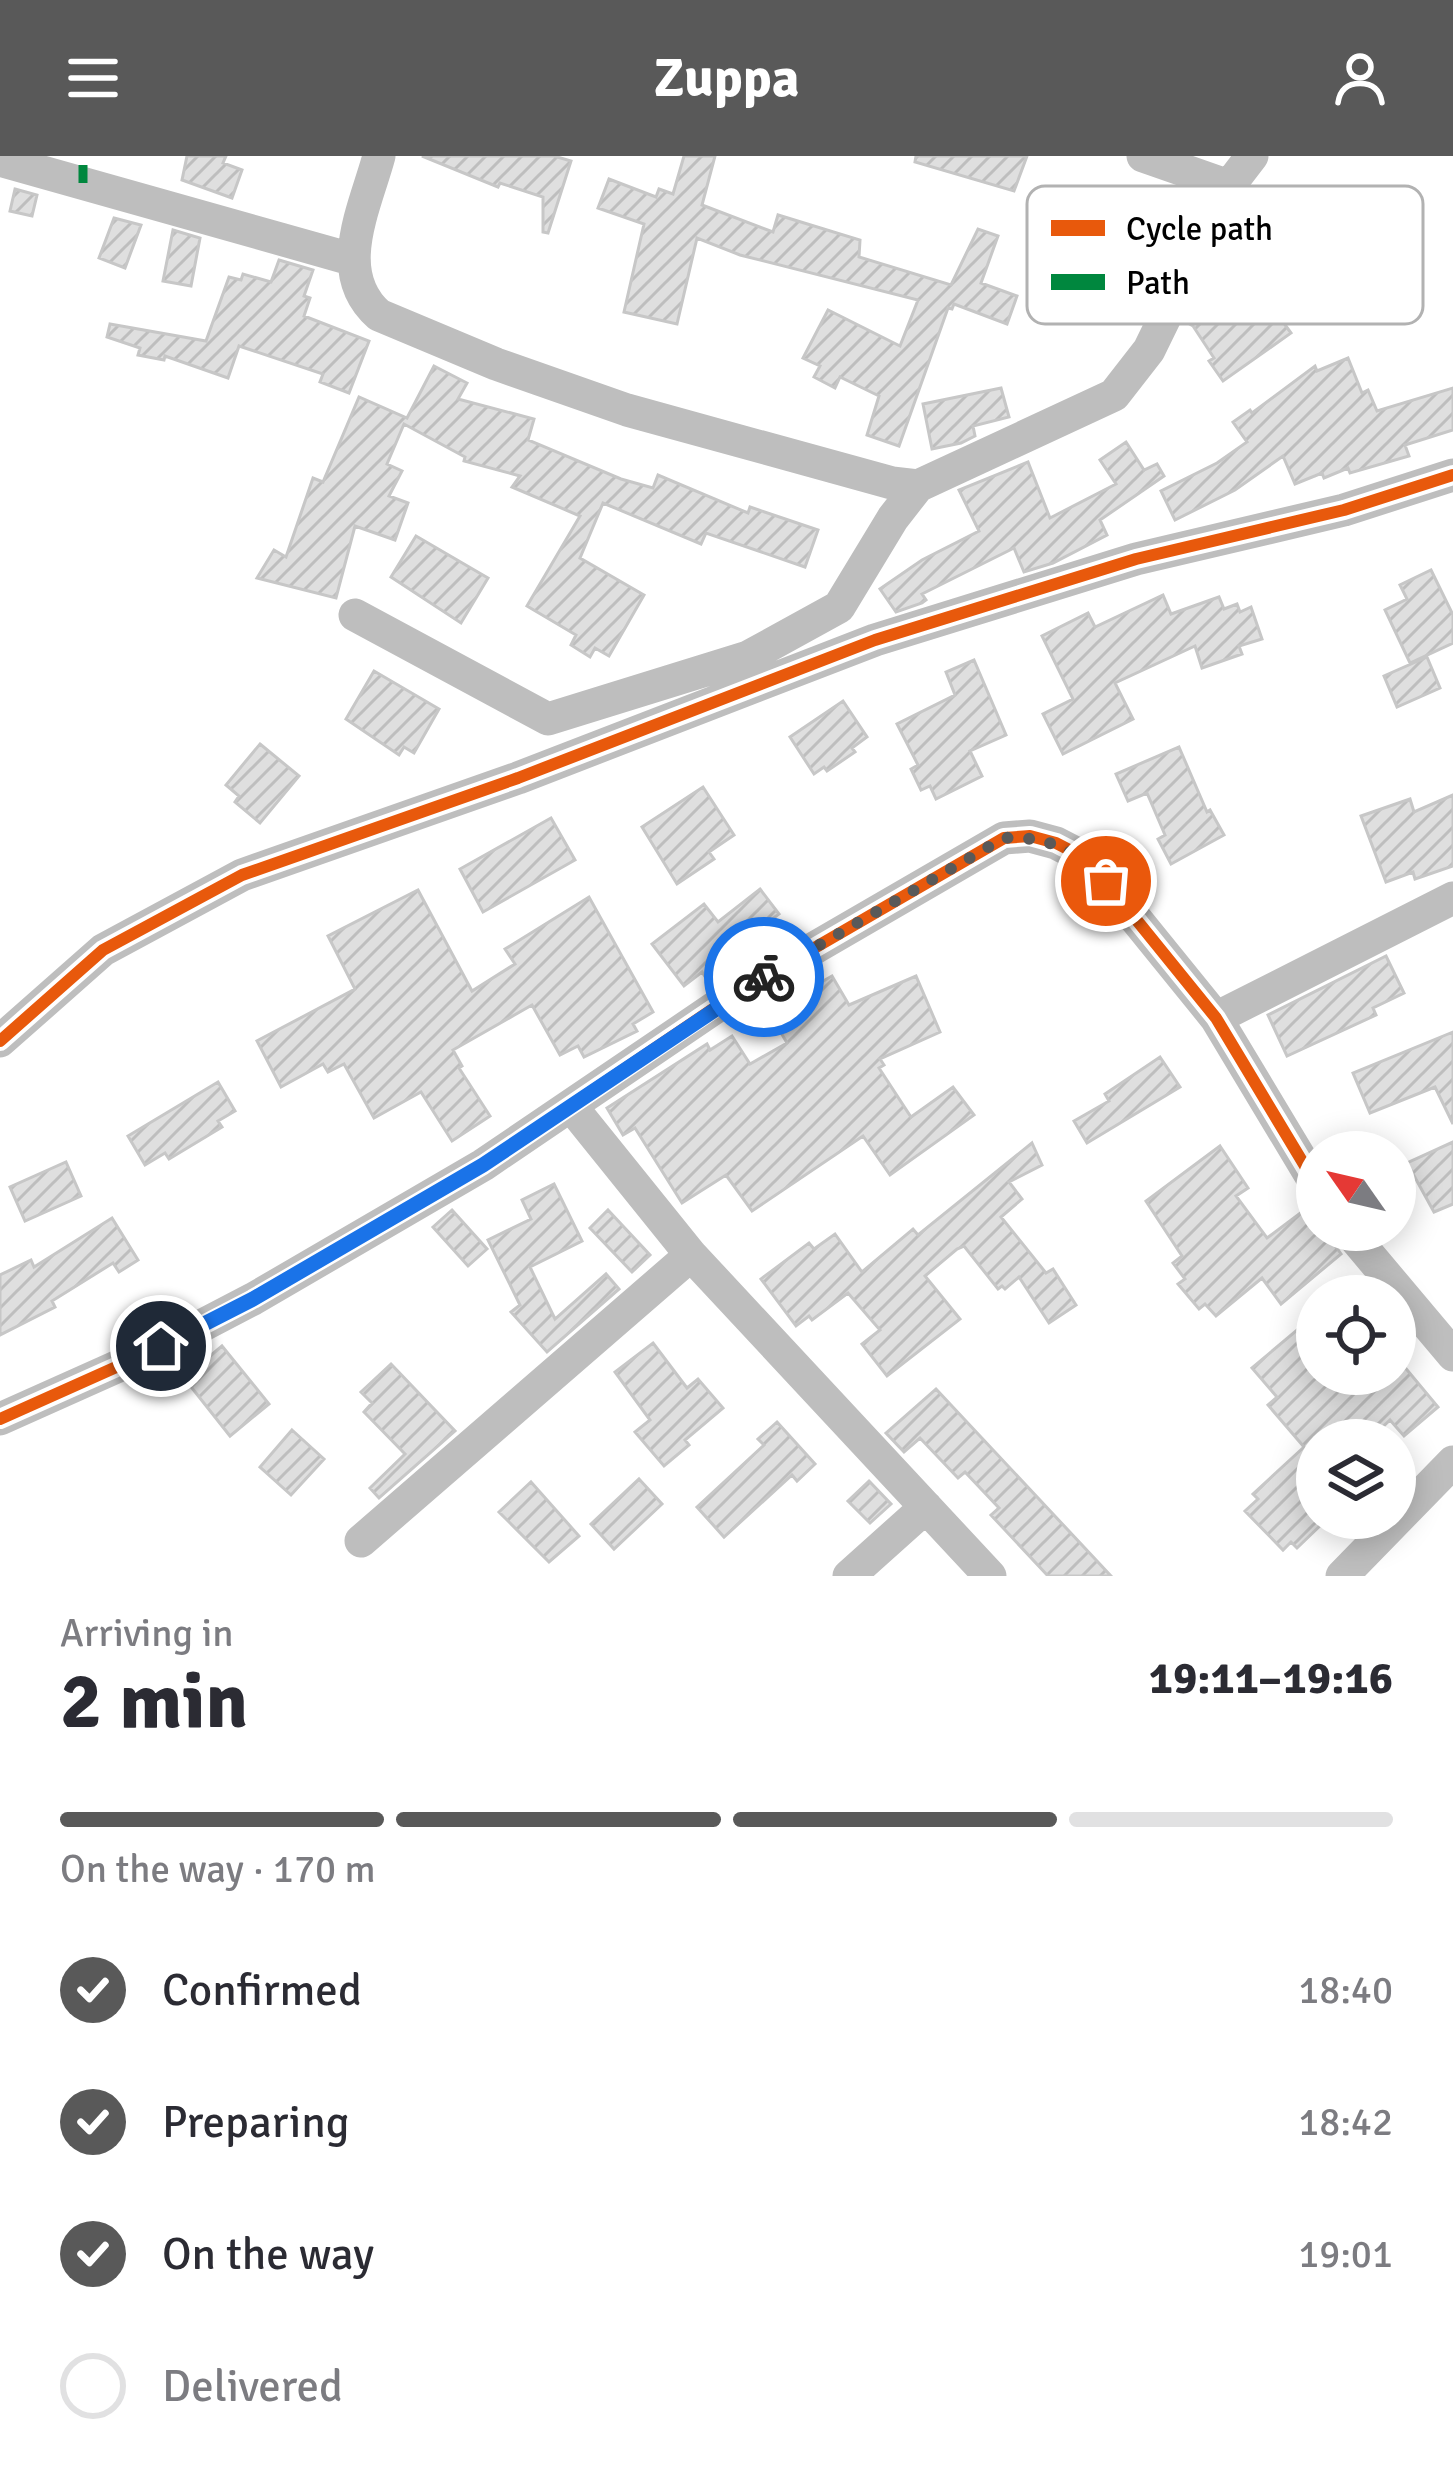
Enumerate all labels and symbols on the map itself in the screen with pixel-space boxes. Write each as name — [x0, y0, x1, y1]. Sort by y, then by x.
legend — [1027, 186, 1423, 324]
text: Cycle path — [1126, 209, 1273, 250]
text: Path — [1126, 263, 1190, 304]
pin — [1055, 830, 1157, 932]
courier — [704, 917, 824, 1037]
north arrow — [1296, 1131, 1416, 1251]
pin — [110, 1295, 212, 1397]

